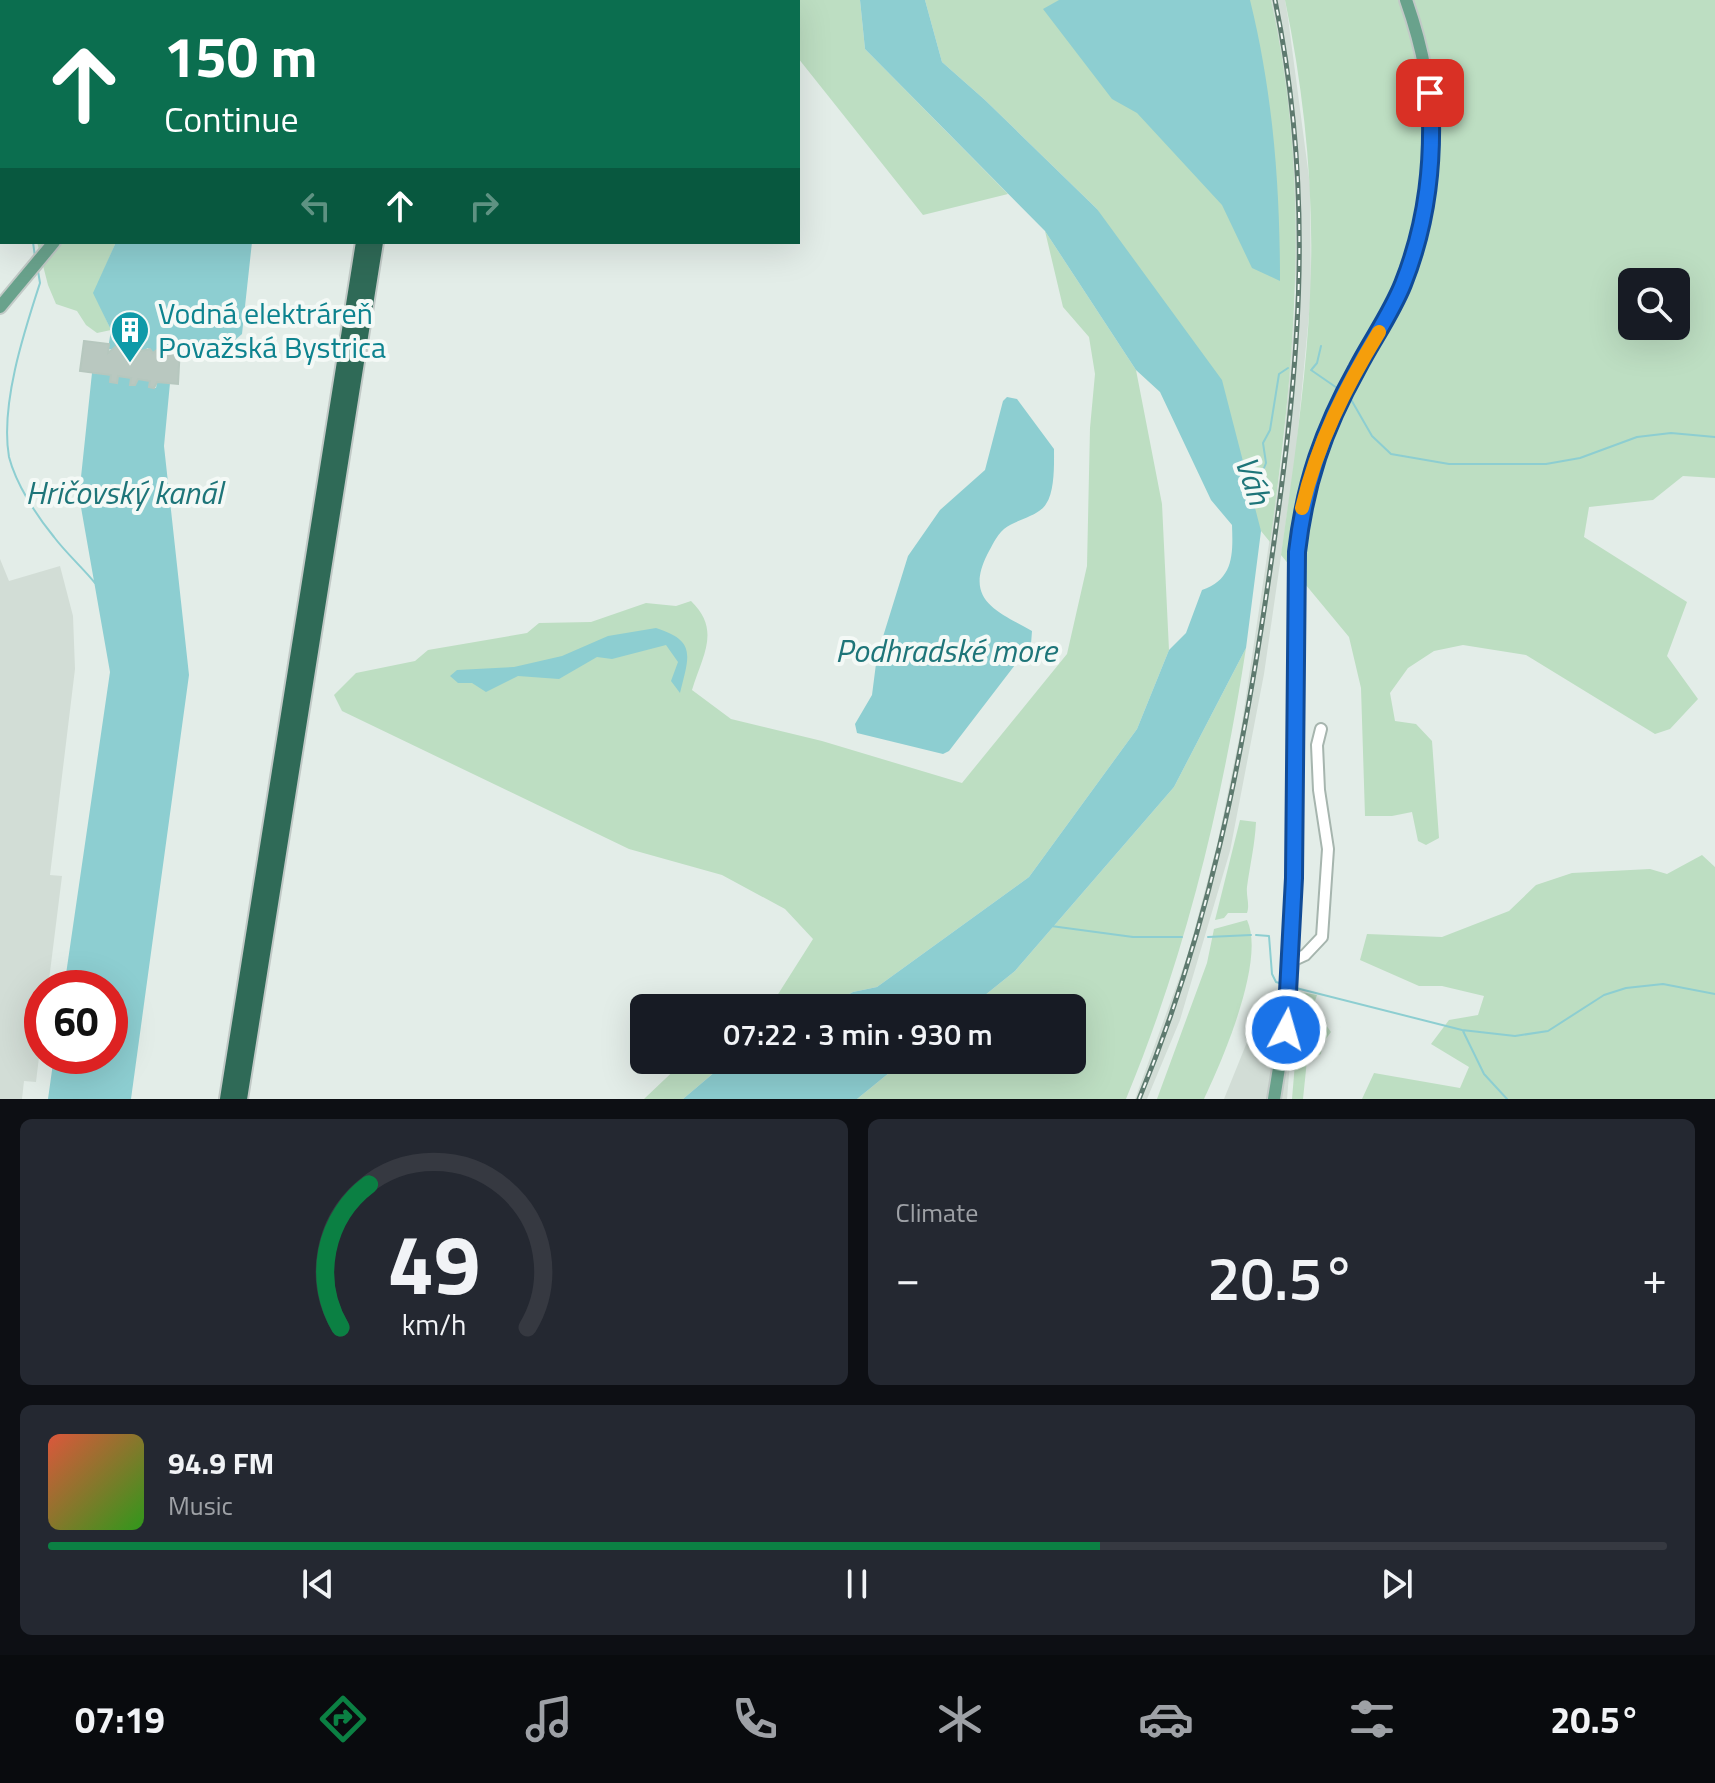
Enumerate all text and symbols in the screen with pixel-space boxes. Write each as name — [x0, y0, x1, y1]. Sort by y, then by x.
text: 150 m — [164, 14, 317, 99]
icon: ahead — [32, 32, 136, 136]
pin — [1396, 59, 1464, 127]
icon: arrive — [1408, 71, 1452, 115]
text: Continue — [164, 91, 299, 146]
icon: left — [294, 184, 338, 228]
icon: ahead — [378, 184, 422, 228]
icon: right — [462, 184, 506, 228]
map controls — [1618, 268, 1690, 340]
button: search — [1618, 268, 1690, 340]
place label: Vodná elektráreň Považská Bystrica — [158, 290, 386, 370]
building icon: Vodná elektráreň Považská Bystrica — [109, 309, 151, 364]
water label: Váh — [1223, 449, 1285, 512]
water label: Hričovský kanál — [25, 468, 226, 516]
water label: Podhradské more — [835, 626, 1059, 674]
speed limit sign: 60 — [24, 970, 128, 1074]
position arrow — [1244, 988, 1328, 1072]
text: 07:22 · 3 min · 930 m — [723, 1011, 993, 1057]
text: Climate — [896, 1193, 978, 1232]
text: 49 — [387, 1200, 480, 1326]
text: 20.5° — [1207, 1232, 1356, 1323]
text: − — [896, 1244, 920, 1311]
text: + — [1642, 1244, 1667, 1311]
text: km/h — [401, 1303, 466, 1346]
text: 94.9 FM — [168, 1440, 274, 1486]
text: Music — [168, 1486, 233, 1525]
icon: previous — [296, 1562, 340, 1606]
icon: pause — [835, 1562, 879, 1606]
icon: next — [1375, 1562, 1419, 1606]
icon: directions — [315, 1691, 371, 1747]
icon: music — [521, 1691, 577, 1747]
icon: phone — [727, 1691, 783, 1747]
icon: climate — [932, 1691, 988, 1747]
icon: car — [1138, 1691, 1194, 1747]
icon: filters — [1344, 1691, 1400, 1747]
text: 07:19 — [75, 1692, 165, 1747]
text: 20.5° — [1550, 1692, 1640, 1747]

